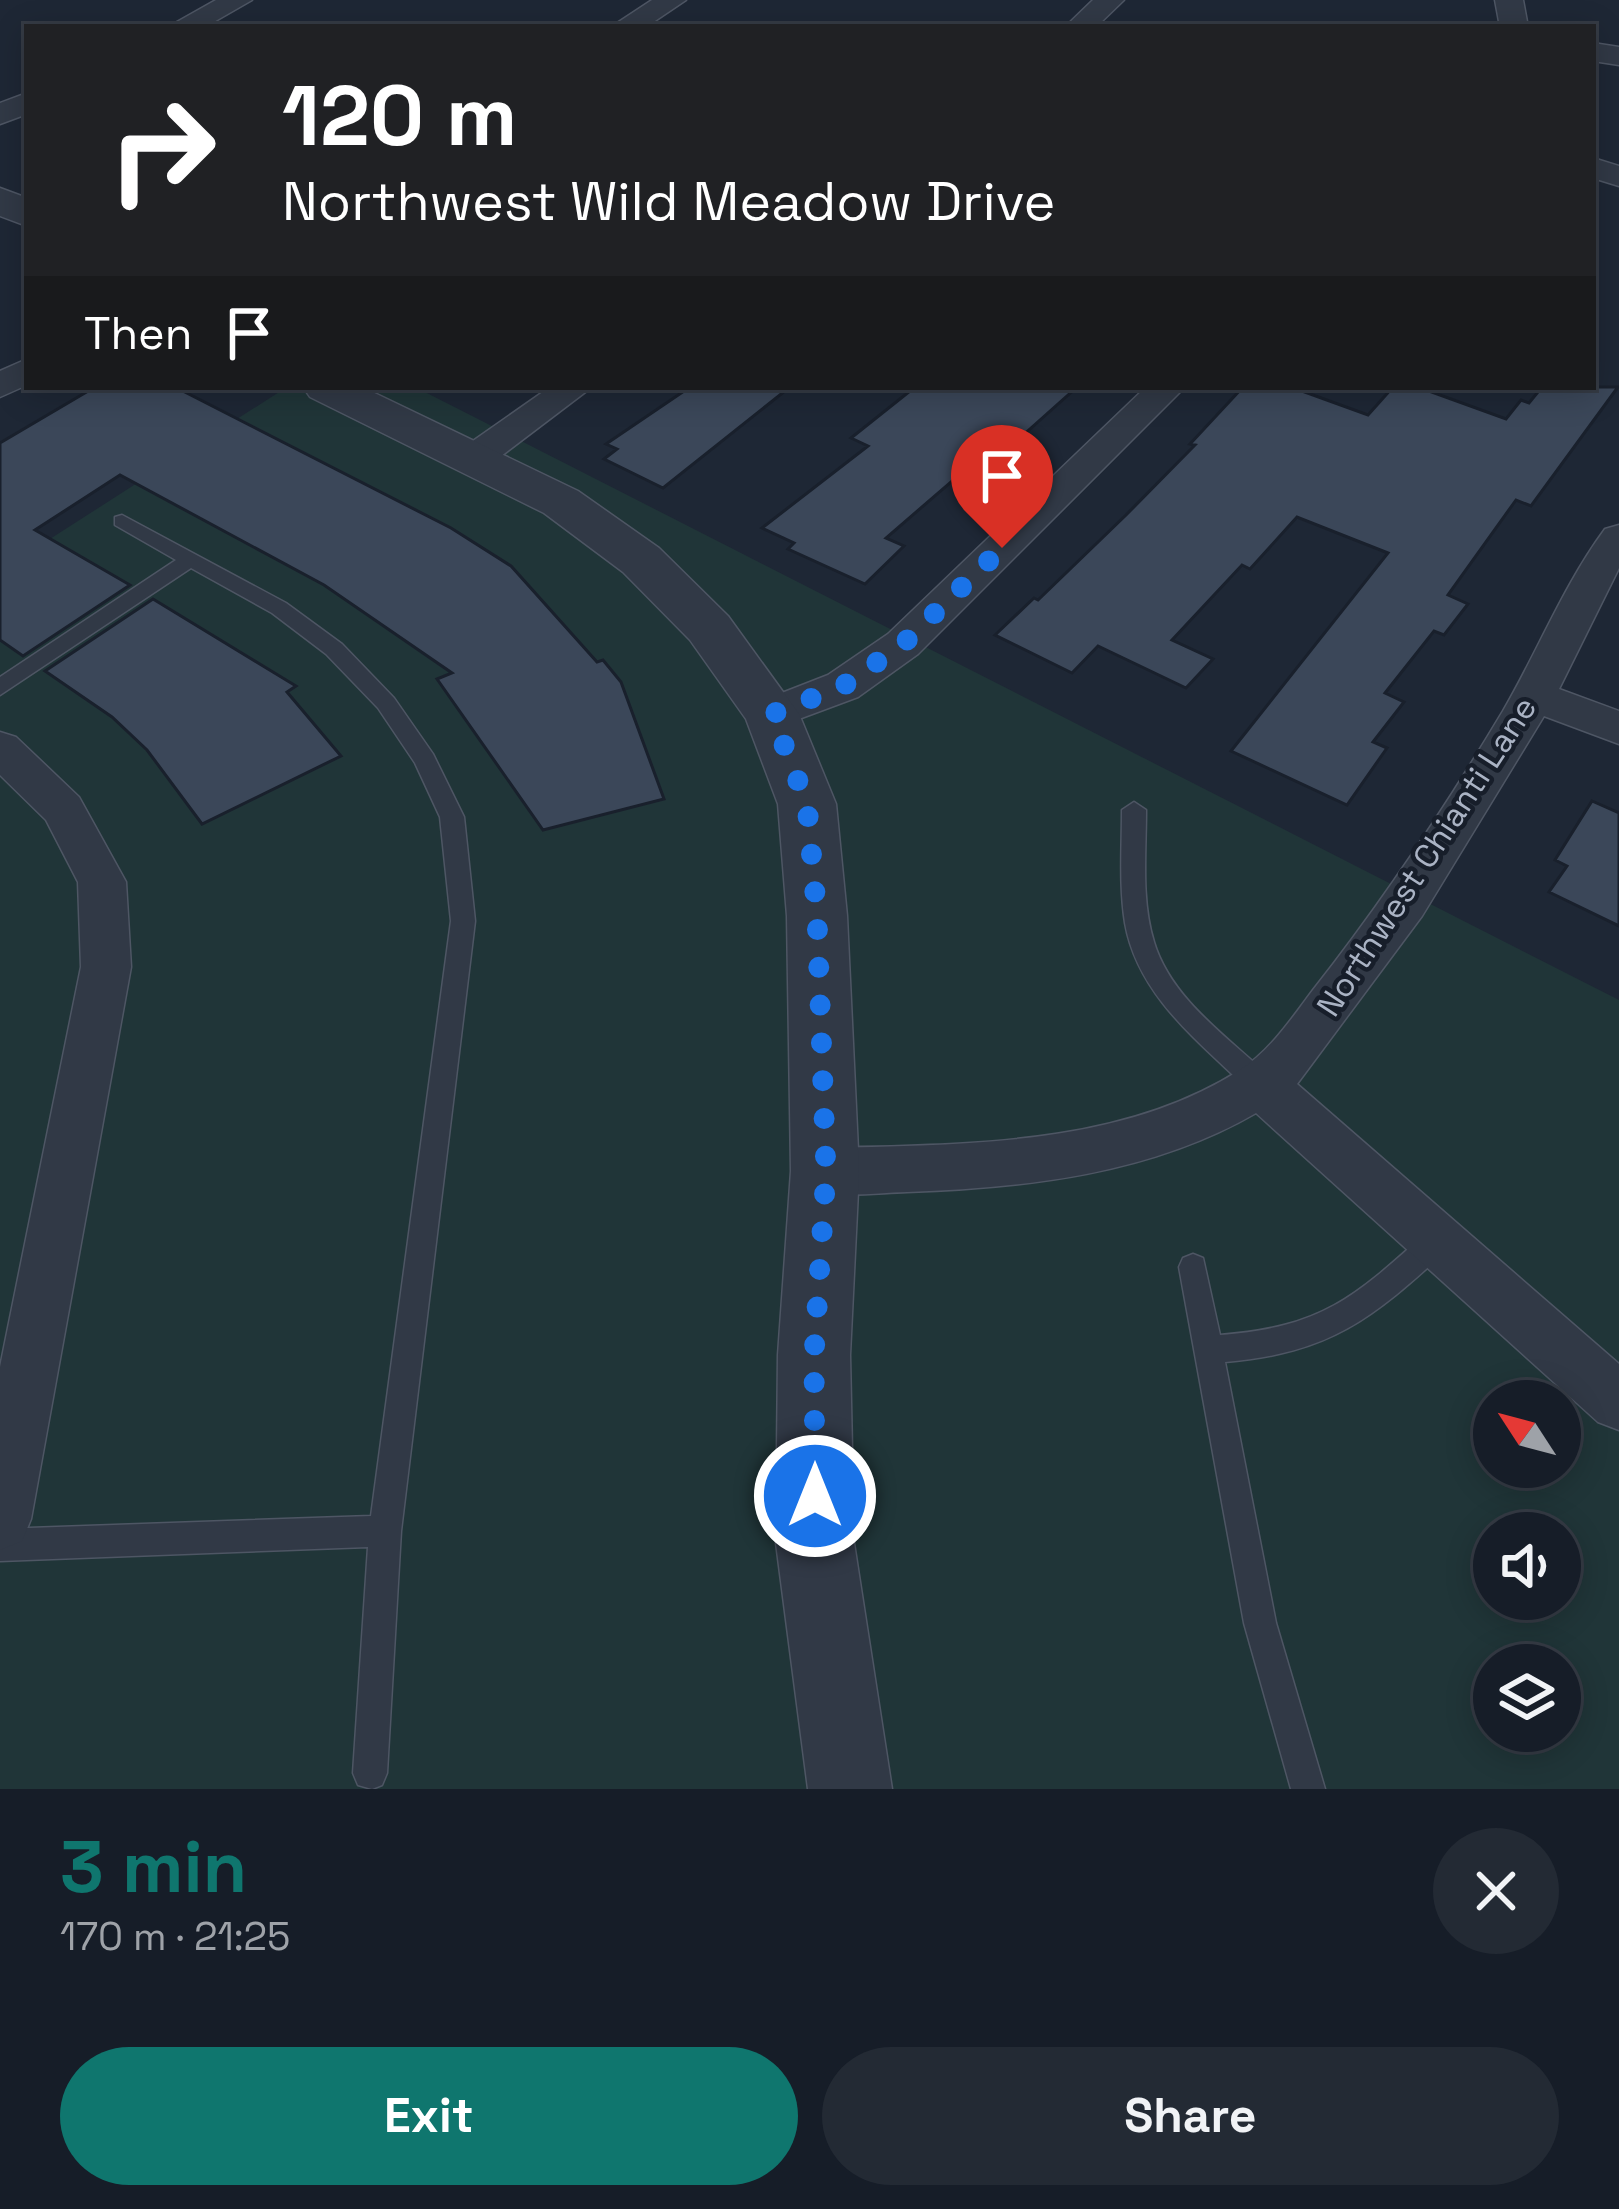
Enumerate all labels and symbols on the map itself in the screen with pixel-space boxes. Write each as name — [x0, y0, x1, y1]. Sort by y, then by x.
pin — [951, 425, 1053, 548]
street label: Northwest Chianti Lane — [1308, 689, 1546, 1024]
north arrow — [1473, 1380, 1581, 1488]
position arrow — [752, 1433, 878, 1559]

